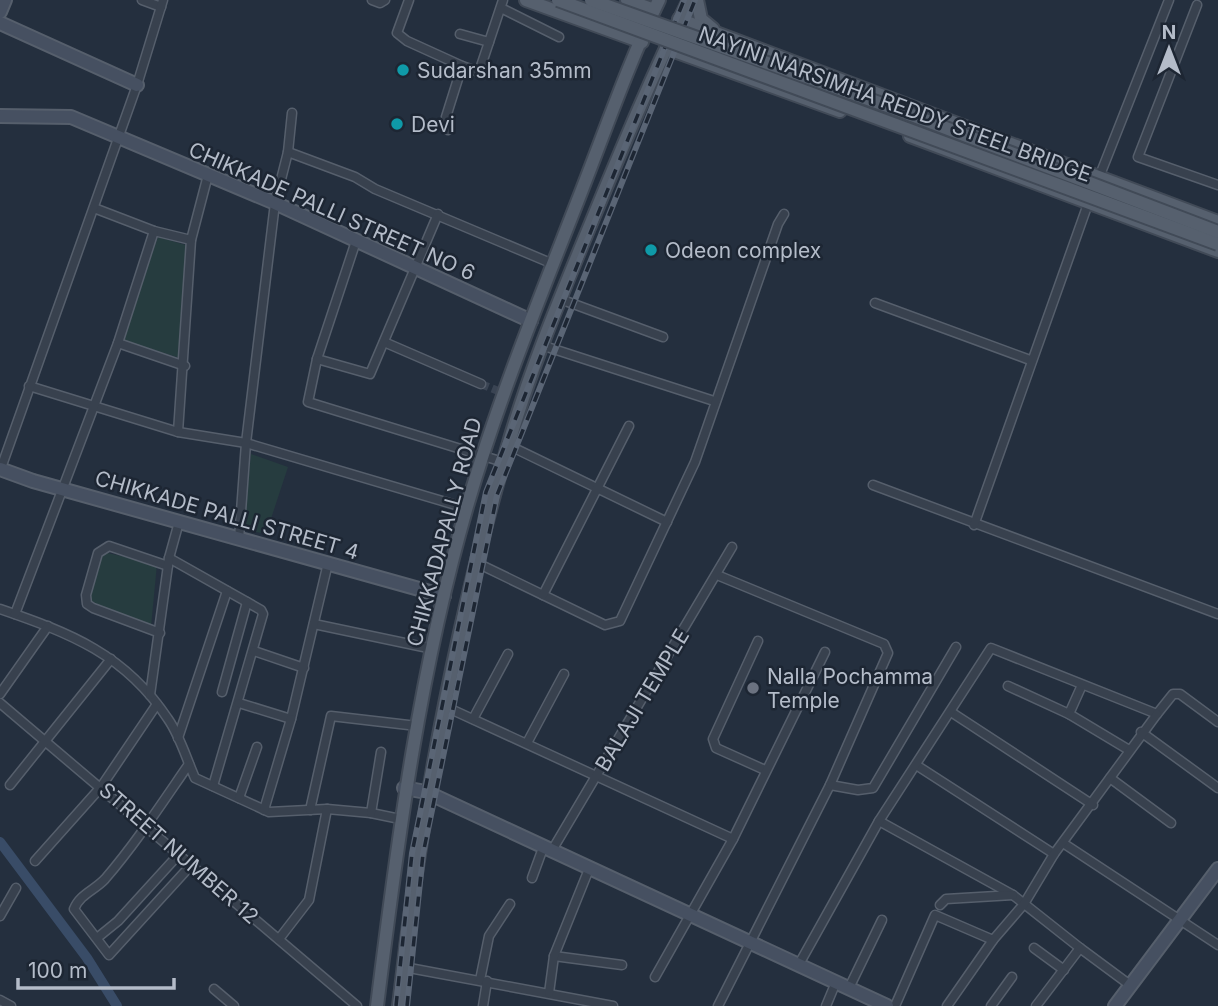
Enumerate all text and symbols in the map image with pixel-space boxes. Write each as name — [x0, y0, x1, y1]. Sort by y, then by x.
north arrow — [1134, 14, 1204, 84]
street label: NAYINI NARSIMHA REDDY STEEL BRIDGE — [695, 21, 1095, 187]
text: N — [1162, 21, 1176, 44]
place label: Sudarshan 35mm — [417, 58, 592, 83]
marker: Sudarshan 35mm — [395, 62, 411, 78]
place label: Devi — [411, 112, 455, 137]
marker: Devi — [389, 116, 405, 132]
street label: CHIKKADE PALLI STREET NO 6 — [185, 136, 479, 286]
place label: Odeon complex — [665, 238, 821, 263]
marker: Odeon complex — [643, 242, 659, 258]
street label: CHIKKADAPALLY ROAD — [401, 415, 487, 649]
street label: CHIKKADE PALLI STREET 4 — [92, 465, 362, 565]
street label: BALAJI TEMPLE — [590, 624, 694, 776]
place label: Nalla Pochamma Temple — [767, 664, 933, 713]
marker: Nalla Pochamma Temple — [745, 680, 761, 696]
street label: STREET NUMBER 12 — [94, 777, 264, 929]
scale bar — [18, 946, 173, 990]
text: 100 m — [28, 958, 87, 983]

